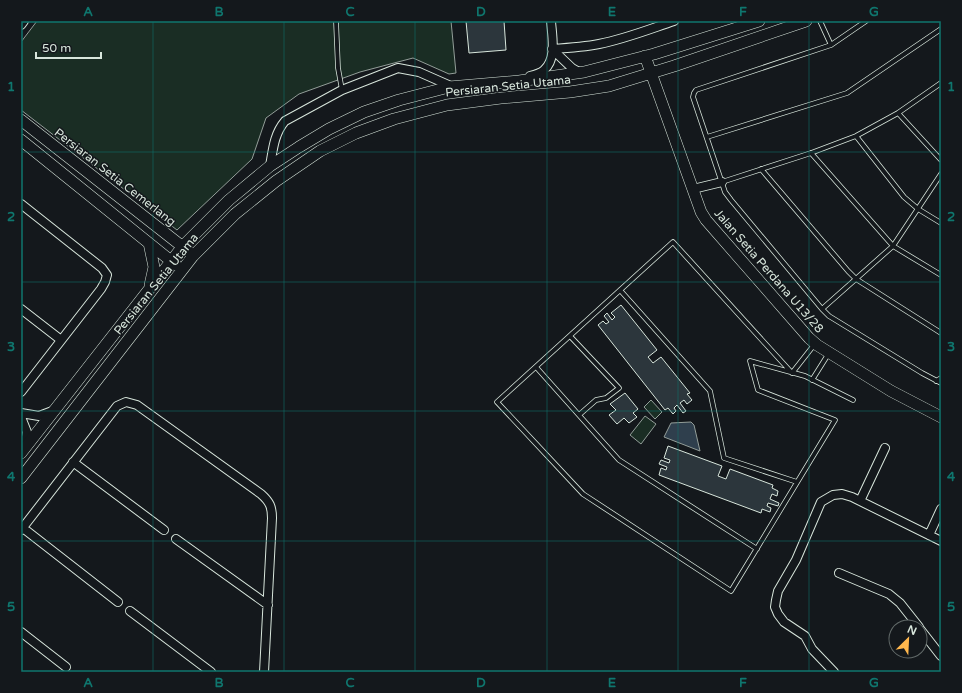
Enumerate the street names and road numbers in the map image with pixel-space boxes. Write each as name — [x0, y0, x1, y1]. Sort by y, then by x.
street label: Persiaran Setia Utama — [444, 72, 572, 100]
street label: Persiaran Setia Cemerlang — [52, 125, 178, 229]
street label: Jalan Setia Perdana U13/28 — [711, 206, 827, 336]
street label: Persiaran Setia Utama — [111, 231, 201, 337]

